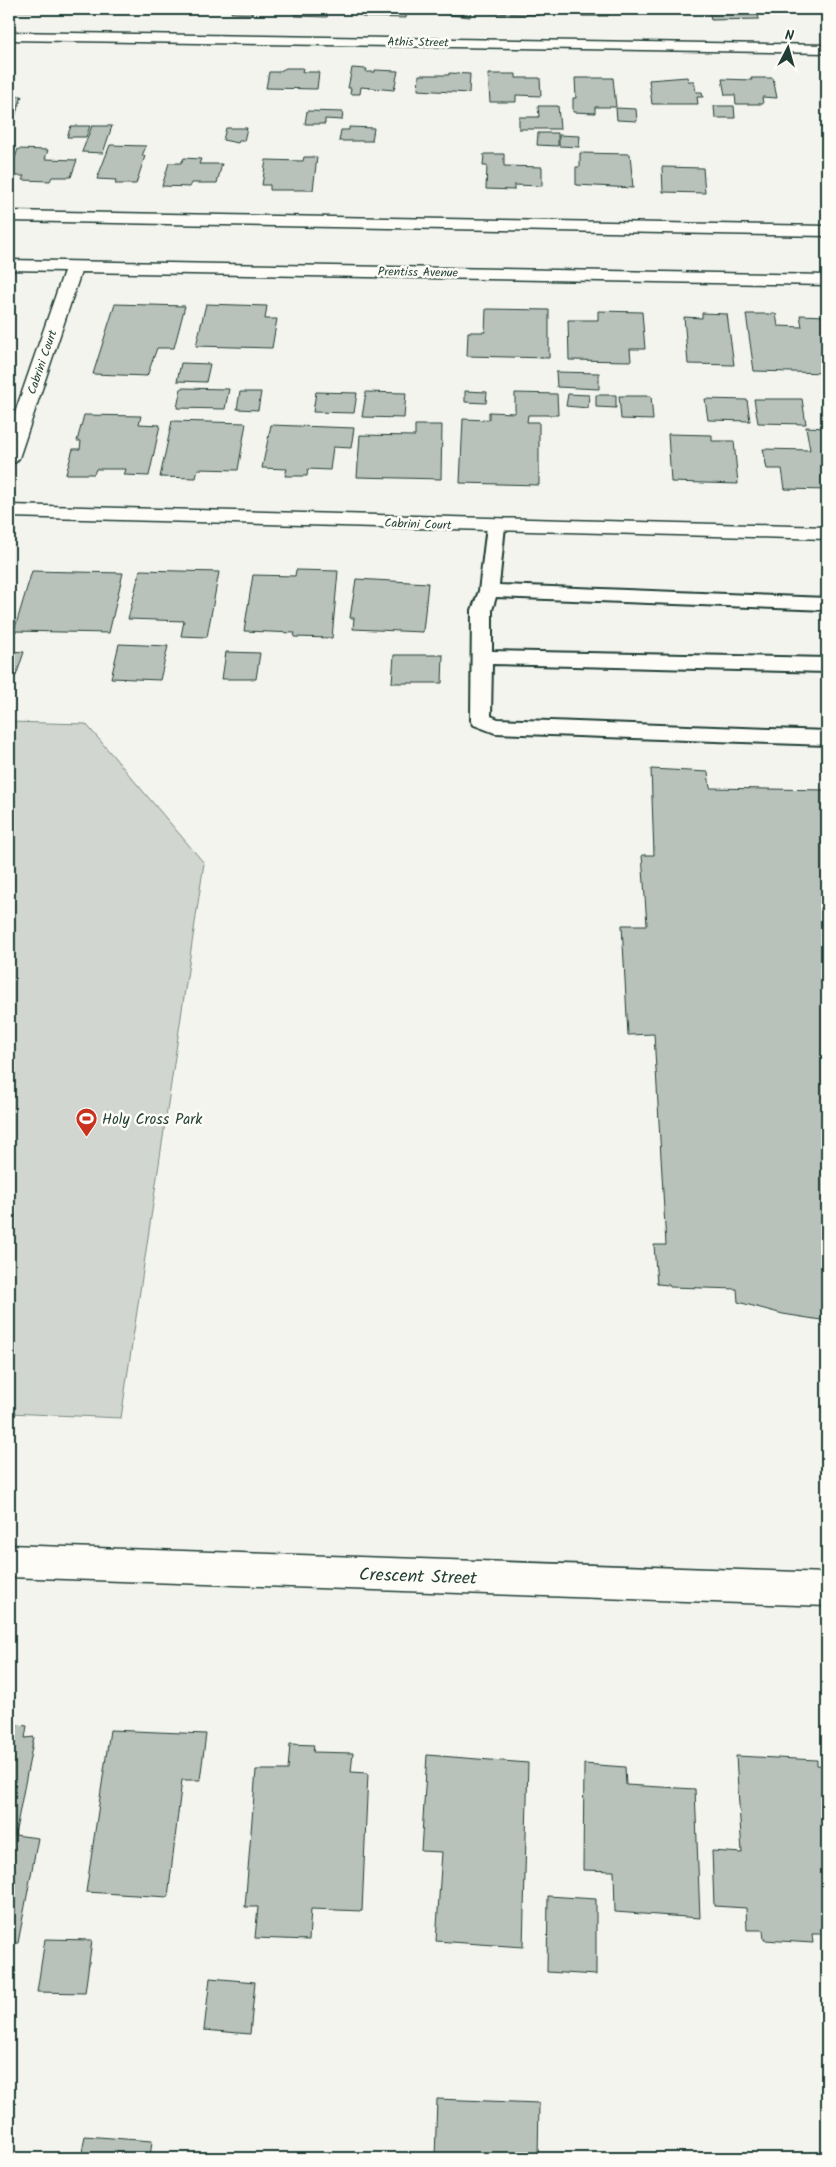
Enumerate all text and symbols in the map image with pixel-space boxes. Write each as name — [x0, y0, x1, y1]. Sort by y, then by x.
north arrow — [764, 22, 814, 72]
text: N — [784, 25, 795, 47]
street label: Athis Street — [387, 32, 449, 53]
street label: Prentiss Avenue — [378, 262, 459, 283]
street label: Cabrini Court — [23, 327, 62, 397]
street label: Cabrini Court — [384, 514, 452, 535]
sports icon: Holy Cross Park — [74, 1107, 98, 1138]
place label: Holy Cross Park — [102, 1108, 203, 1132]
street label: Crescent Street — [358, 1561, 478, 1594]

